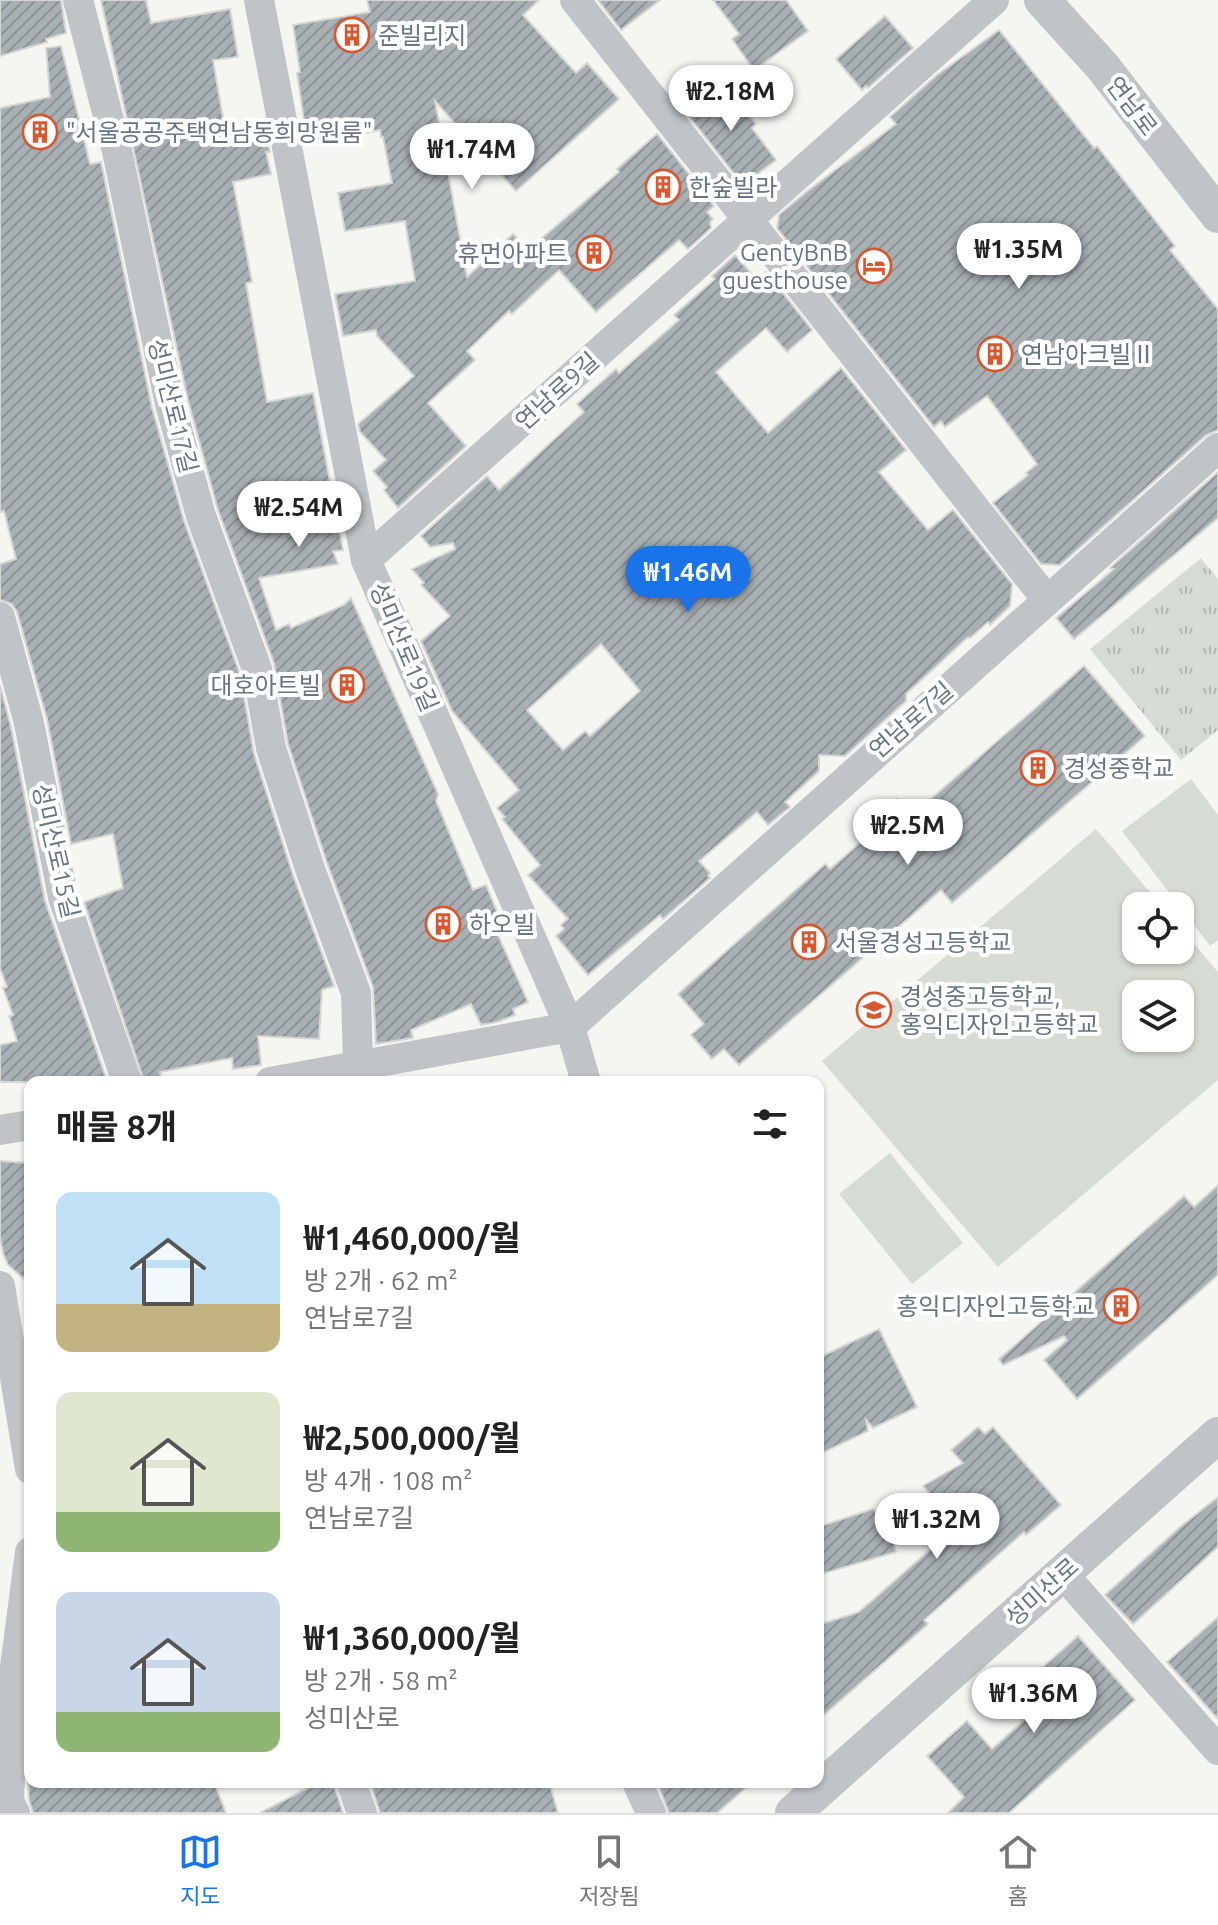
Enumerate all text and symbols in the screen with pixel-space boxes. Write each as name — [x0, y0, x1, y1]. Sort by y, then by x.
building icon: 준빌리지 — [333, 16, 371, 54]
place label: 준빌리지 — [378, 22, 466, 49]
pin: ₩2.18M — [666, 65, 796, 133]
street label: 연남로 — [1101, 71, 1163, 141]
text: ₩2.18M — [687, 76, 775, 105]
building icon: "서울공공주택연남동희망원룸" — [21, 113, 59, 151]
place label: "서울공공주택연남동희망원룸" — [66, 119, 372, 146]
pin: ₩1.74M — [407, 123, 537, 191]
text: ₩1.74M — [428, 134, 516, 163]
building icon: 한숲빌라 — [644, 168, 682, 206]
place label: 한숲빌라 — [689, 174, 777, 201]
pin: ₩1.35M — [954, 223, 1084, 291]
building icon: 휴먼아파트 — [575, 234, 613, 272]
text: ₩1.35M — [975, 234, 1063, 263]
place label: GentyBnB guesthouse — [722, 239, 848, 294]
place label: 휴먼아파트 — [458, 240, 568, 267]
hotel icon: GentyBnB guesthouse — [855, 247, 893, 285]
building icon: 연남아크빌Ⅱ — [976, 335, 1014, 373]
street label: 성미산로17길 — [143, 336, 203, 476]
place label: 연남아크빌Ⅱ — [1021, 341, 1155, 368]
street label: 연남로9길 — [510, 347, 604, 435]
pin: ₩2.54M — [234, 481, 364, 549]
text: ₩2.54M — [255, 492, 343, 521]
pin: ₩1.46M — [623, 546, 753, 614]
text: ₩1.46M — [644, 557, 732, 586]
street label: 성미산로19길 — [365, 578, 443, 716]
building icon: 대호아트빌 — [328, 666, 366, 704]
place label: 대호아트빌 — [211, 672, 321, 699]
street label: 연남로7길 — [864, 676, 958, 764]
building icon: 경성중학교 — [1019, 749, 1057, 787]
place label: 경성중학교 — [1064, 755, 1174, 782]
street label: 성미산로15길 — [27, 781, 85, 921]
pin: ₩2.5M — [852, 799, 964, 867]
text: ₩2.5M — [871, 810, 945, 839]
map controls — [1122, 892, 1194, 1052]
button: locate — [1122, 892, 1194, 964]
building icon: 하오빌 — [424, 905, 462, 943]
place label: 하오빌 — [469, 911, 535, 938]
building icon: 서울경성고등학교 — [790, 923, 828, 961]
place label: 서울경성고등학교 — [835, 929, 1012, 956]
button: layers — [1122, 980, 1194, 1052]
place label: 경성중고등학교, 홍익디자인고등학교 — [900, 983, 1099, 1038]
school or university icon: 경성중고등학교, 홍익디자인고등학교 — [855, 991, 893, 1029]
icon: filters — [748, 1102, 792, 1146]
text: 매물 8개 — [56, 1107, 177, 1145]
text: ₩1,460,000/월 — [304, 1218, 521, 1256]
icon: home — [120, 1224, 216, 1320]
text: 방 2개 · 62 m² — [304, 1266, 458, 1295]
building icon: 홍익디자인고등학교 — [1102, 1287, 1140, 1325]
place label: 홍익디자인고등학교 — [896, 1293, 1095, 1320]
text: 연남로7길 — [304, 1303, 414, 1332]
text: ₩2,500,000/월 — [304, 1418, 521, 1456]
icon: home — [120, 1424, 216, 1520]
text: 방 4개 · 108 m² — [304, 1466, 472, 1495]
pin: ₩1.32M — [872, 1493, 1002, 1561]
text: 연남로7길 — [304, 1503, 414, 1532]
text: ₩1.32M — [893, 1504, 981, 1533]
street label: 성미산로 — [1000, 1552, 1084, 1632]
text: ₩1,360,000/월 — [304, 1618, 521, 1656]
icon: home — [120, 1624, 216, 1720]
text: 방 2개 · 58 m² — [304, 1666, 458, 1695]
pin: ₩1.36M — [969, 1667, 1099, 1735]
text: ₩1.36M — [990, 1678, 1078, 1707]
text: 성미산로 — [304, 1703, 400, 1732]
tab: 지도 — [178, 1830, 222, 1910]
tab: 저장됨 — [579, 1830, 639, 1910]
tab: 홈 — [996, 1830, 1040, 1910]

